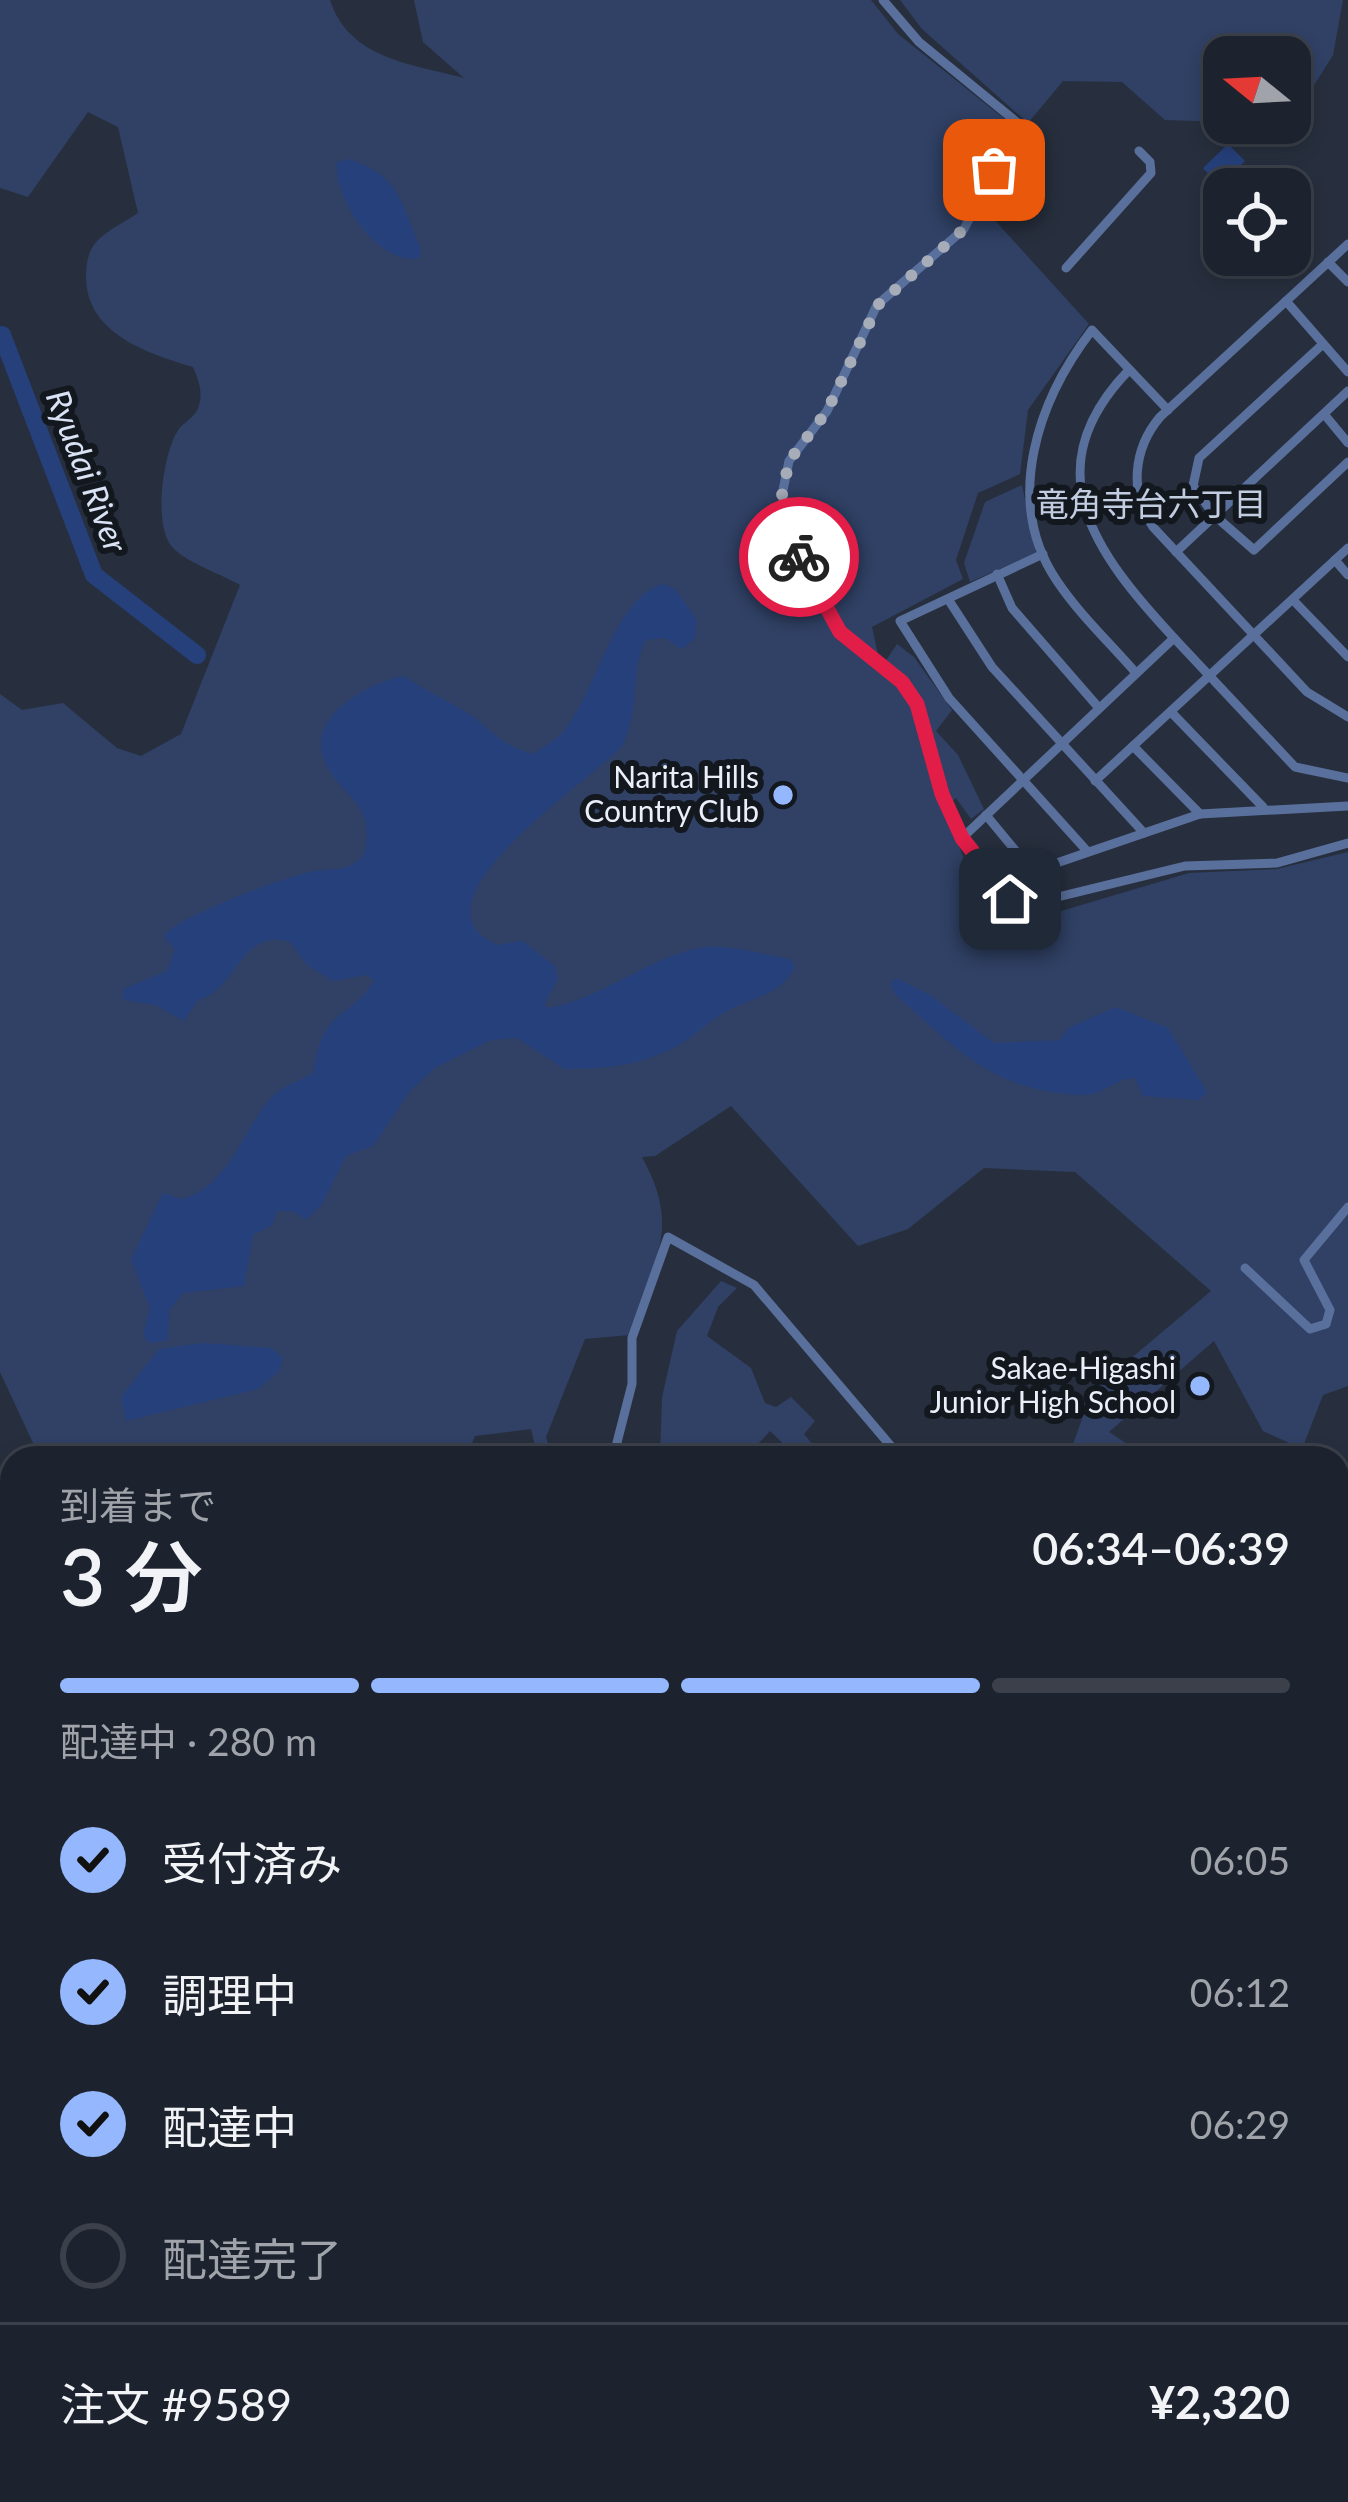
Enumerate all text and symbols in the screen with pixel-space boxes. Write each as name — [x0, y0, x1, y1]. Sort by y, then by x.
north arrow — [1203, 36, 1311, 144]
map controls — [1203, 36, 1311, 276]
pin — [943, 119, 1045, 221]
icon: bag — [961, 137, 1027, 203]
button: locate — [1203, 168, 1311, 276]
water label: Ryudai River — [39, 384, 137, 558]
district label: 竜角寺台六丁目 — [1036, 483, 1267, 523]
courier — [739, 497, 859, 617]
icon: bike — [766, 524, 832, 590]
place label: Narita Hills Country Club — [584, 758, 759, 828]
marker: Narita Hills Country Club — [770, 782, 796, 808]
pin — [959, 848, 1061, 950]
icon: home — [977, 866, 1043, 932]
place label: Sakae-Higashi Junior High School — [930, 1349, 1176, 1419]
marker: Sakae-Higashi Junior High School — [1187, 1373, 1213, 1399]
text: 到着まで — [60, 1482, 216, 1528]
text: 06:34–06:39 — [1032, 1521, 1290, 1575]
text: 3 分 — [60, 1529, 203, 1623]
text: 配達中 · 280 m — [60, 1718, 317, 1764]
icon: check — [60, 1827, 126, 1893]
text: 受付済み — [162, 1836, 342, 1890]
text: 06:05 — [1190, 1837, 1290, 1883]
icon: check — [60, 1959, 126, 2025]
text: 調理中 — [162, 1968, 297, 2022]
text: 06:12 — [1190, 1969, 1290, 2015]
icon: check — [60, 2091, 126, 2157]
text: 配達中 — [162, 2100, 297, 2154]
text: 06:29 — [1190, 2101, 1290, 2147]
text: 配達完了 — [162, 2232, 342, 2286]
text: ¥2,320 — [1149, 2375, 1290, 2429]
text: 注文 #9589 — [60, 2377, 292, 2431]

